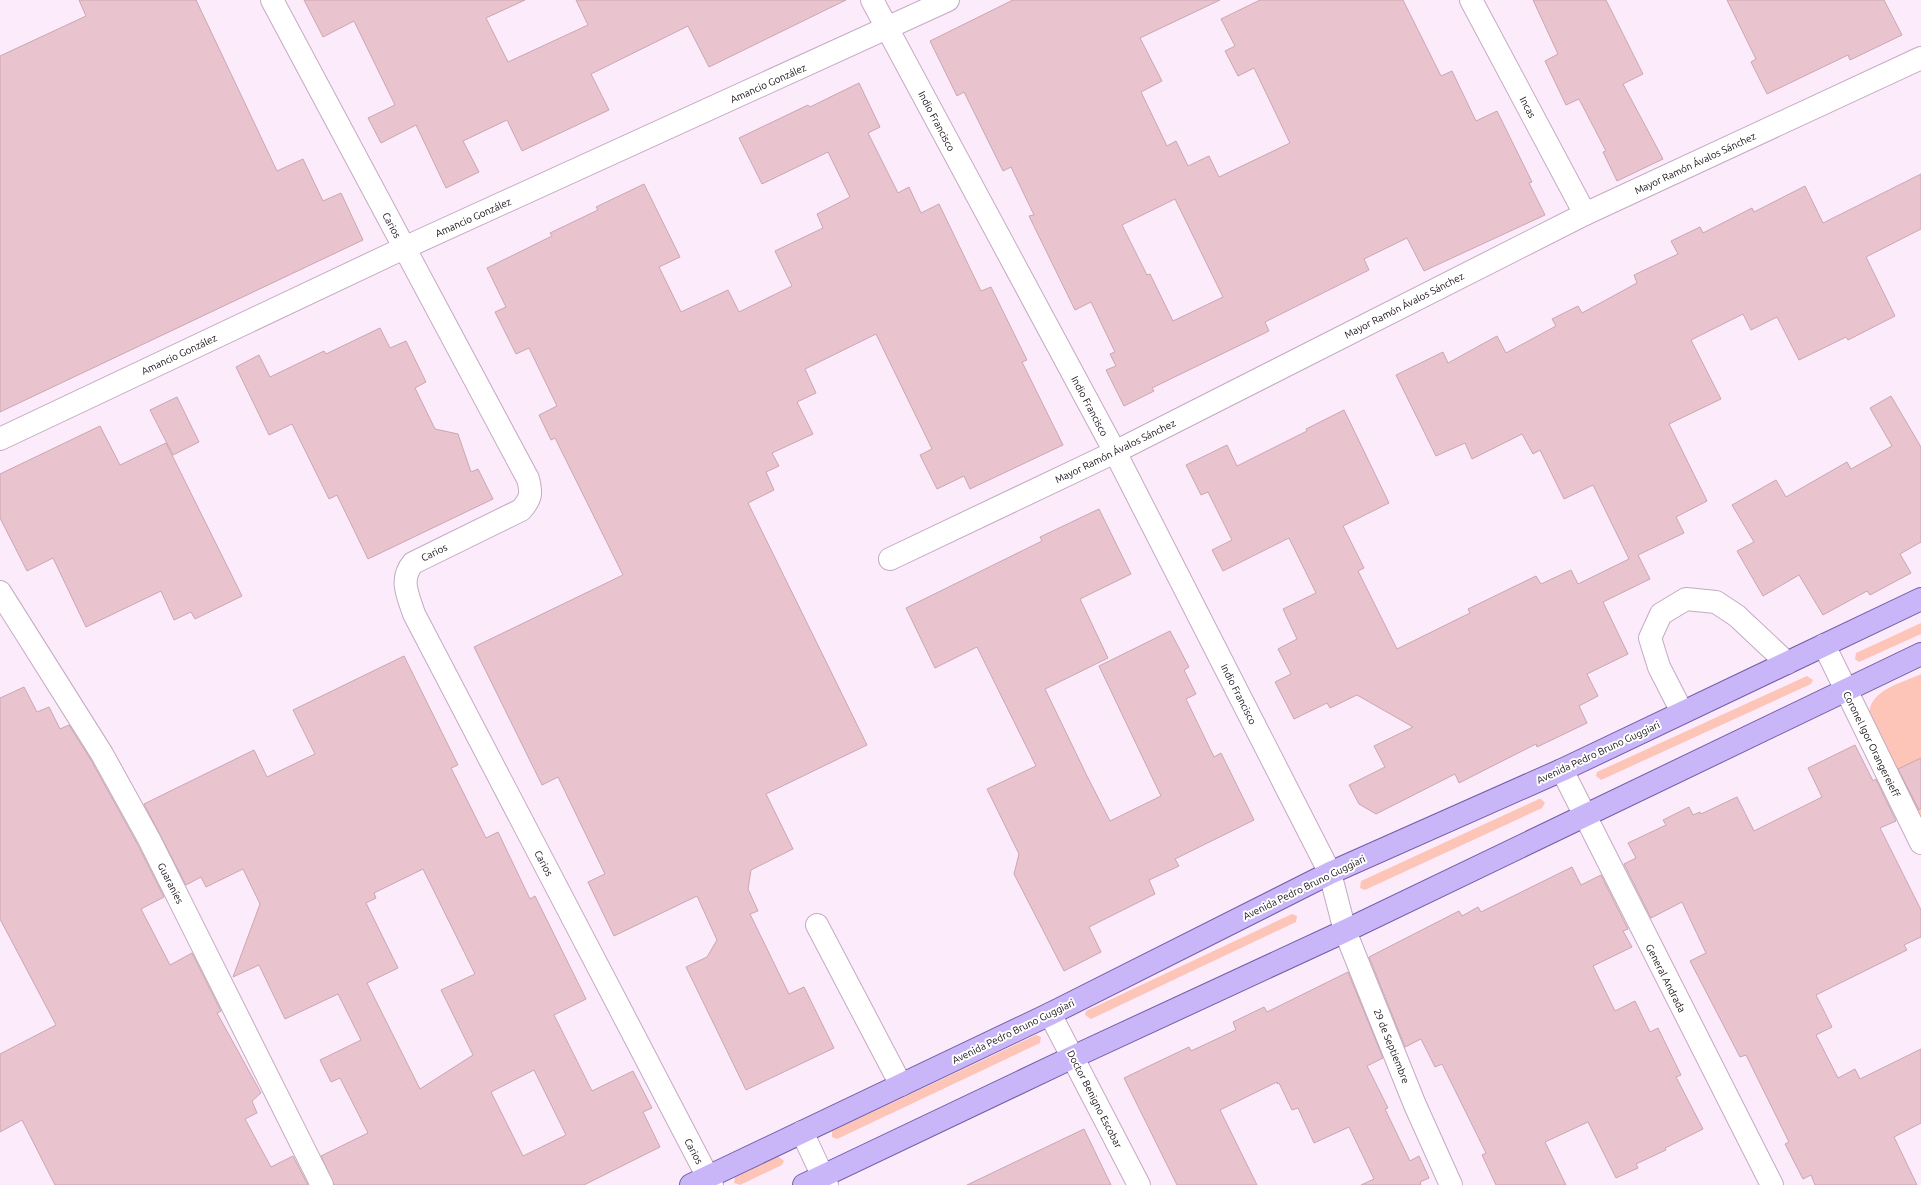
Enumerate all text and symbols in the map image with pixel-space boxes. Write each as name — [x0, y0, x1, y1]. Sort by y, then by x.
street label: Amancio González — [729, 62, 808, 105]
street label: Indio Francisco — [916, 89, 957, 153]
street label: Incas — [1517, 95, 1538, 120]
street label: Mayor Ramón Ávalos Sánchez — [1632, 129, 1758, 196]
street label: Amancio González — [434, 196, 513, 239]
street label: Carios — [380, 210, 403, 240]
street label: Mayor Ramón Ávalos Sánchez — [1342, 269, 1466, 340]
street label: Amancio González — [140, 332, 219, 377]
street label: Indio Francisco — [1069, 374, 1110, 438]
street label: Mayor Ramón Ávalos Sánchez — [1053, 416, 1178, 485]
street label: Carios — [419, 541, 449, 563]
street label: Indio Francisco — [1219, 662, 1259, 726]
street label: Coronel Igor Orangereieff — [1841, 689, 1902, 799]
street label: Avenida Pedro Bruno Guggiari — [1535, 719, 1662, 786]
street label: Carios — [532, 848, 555, 878]
street label: Avenida Pedro Bruno Guggiari — [1241, 853, 1367, 922]
street label: Guaraníes — [156, 861, 186, 906]
street label: General Andrada — [1644, 942, 1688, 1014]
street label: Avenida Pedro Bruno Guggiari — [950, 997, 1076, 1066]
street label: 29 de Septiembre — [1372, 1007, 1412, 1085]
street label: Doctor Benigno Escobar — [1065, 1049, 1124, 1150]
street label: Carios — [682, 1136, 705, 1166]

